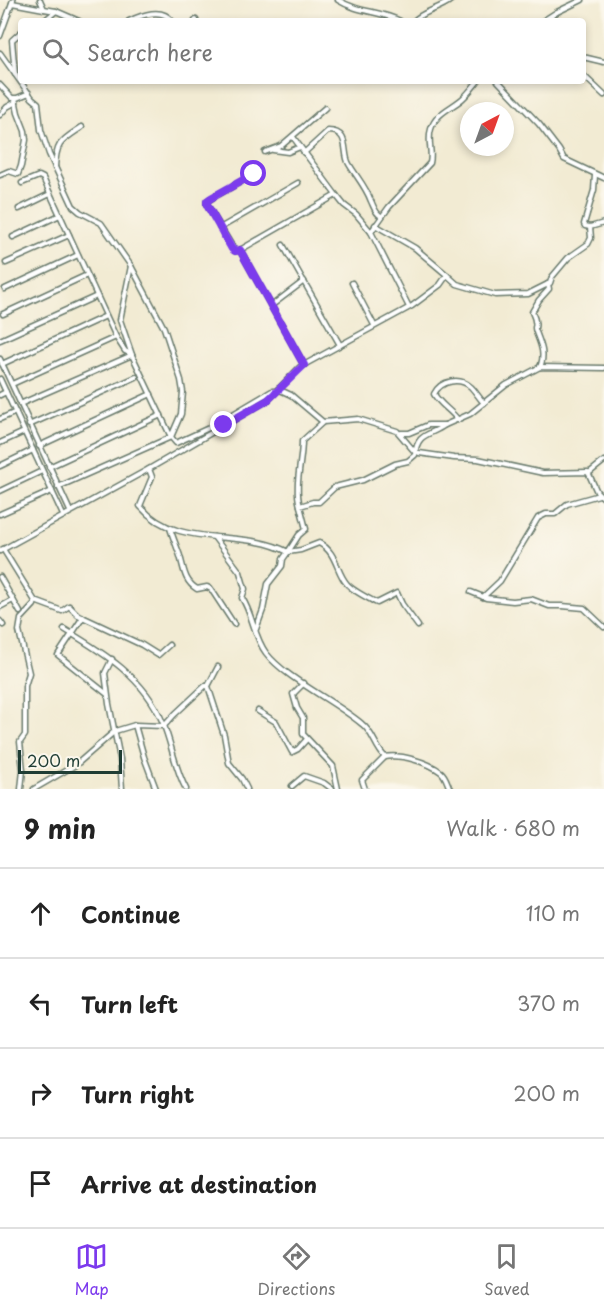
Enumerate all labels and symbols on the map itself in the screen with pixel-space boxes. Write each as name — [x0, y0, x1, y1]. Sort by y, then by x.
north arrow — [460, 102, 514, 156]
route start — [240, 160, 266, 186]
route end — [210, 411, 236, 437]
scale bar — [18, 747, 122, 774]

